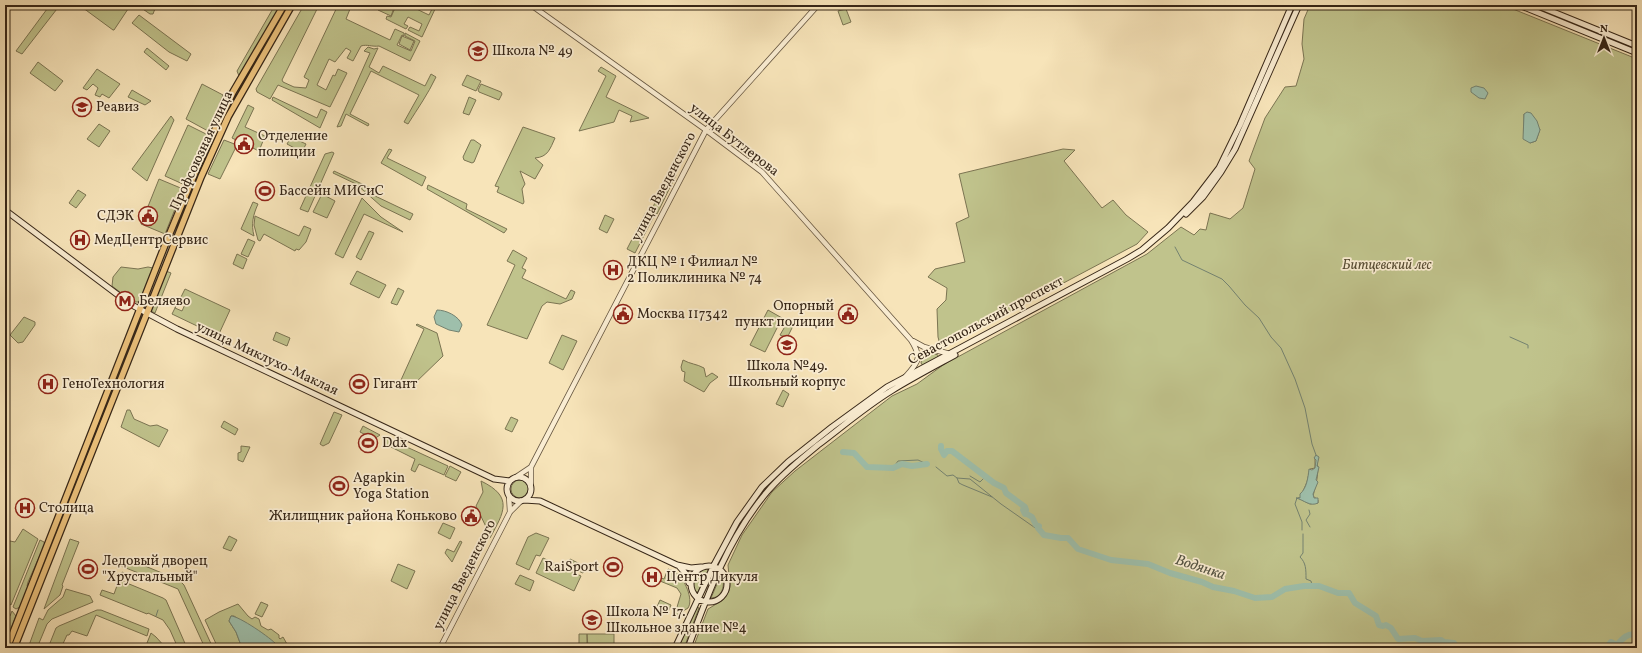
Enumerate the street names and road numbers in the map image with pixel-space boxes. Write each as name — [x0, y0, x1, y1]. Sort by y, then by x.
street label: Профсоюзная улица — [166, 88, 238, 214]
street label: улица Бутлерова — [685, 99, 783, 181]
street label: улица Введенского — [627, 129, 701, 245]
street label: Севастопольский проспект — [905, 272, 1067, 370]
street label: улица Миклухо-Маклая — [193, 318, 341, 400]
street label: улица Введенского — [429, 516, 501, 634]

